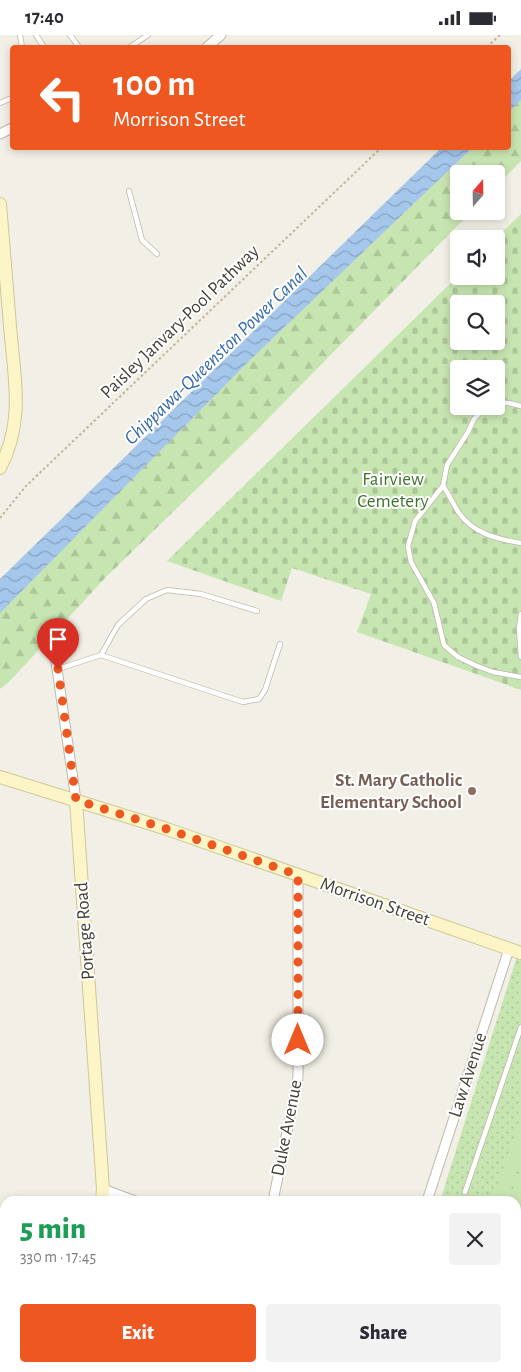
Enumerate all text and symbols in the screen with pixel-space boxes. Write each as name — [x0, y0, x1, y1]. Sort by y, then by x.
text: 17:40 — [25, 8, 64, 27]
icon: left — [30, 65, 95, 130]
text: 100 m — [113, 67, 196, 102]
text: Morrison Street — [113, 108, 246, 130]
north arrow — [450, 165, 505, 220]
map controls — [450, 165, 505, 415]
button: sound — [450, 230, 505, 285]
street label: Paisley Janvary-Pool Pathway — [97, 242, 263, 402]
water label: Chippawa-Queenston Power Canal — [121, 263, 312, 449]
button: search — [450, 295, 505, 350]
button: layers — [450, 360, 505, 415]
park label: Fairview Cemetery — [357, 470, 429, 511]
pin — [37, 618, 79, 669]
icon: arrive — [44, 625, 72, 653]
place label: St. Mary Catholic Elementary School — [320, 771, 463, 812]
marker: St. Mary Catholic Elementary School — [466, 785, 478, 797]
street label: Morrison Street — [318, 874, 432, 930]
street label: Portage Road — [72, 881, 98, 981]
position arrow — [271, 1013, 323, 1065]
street label: Law Avenue — [445, 1030, 491, 1120]
street label: Duke Avenue — [268, 1078, 306, 1178]
button: close — [449, 1213, 501, 1265]
text: 5 min — [20, 1214, 86, 1244]
text: 330 m · 17:45 — [20, 1249, 96, 1265]
button: Exit — [20, 1304, 256, 1362]
button: Share — [266, 1304, 501, 1362]

